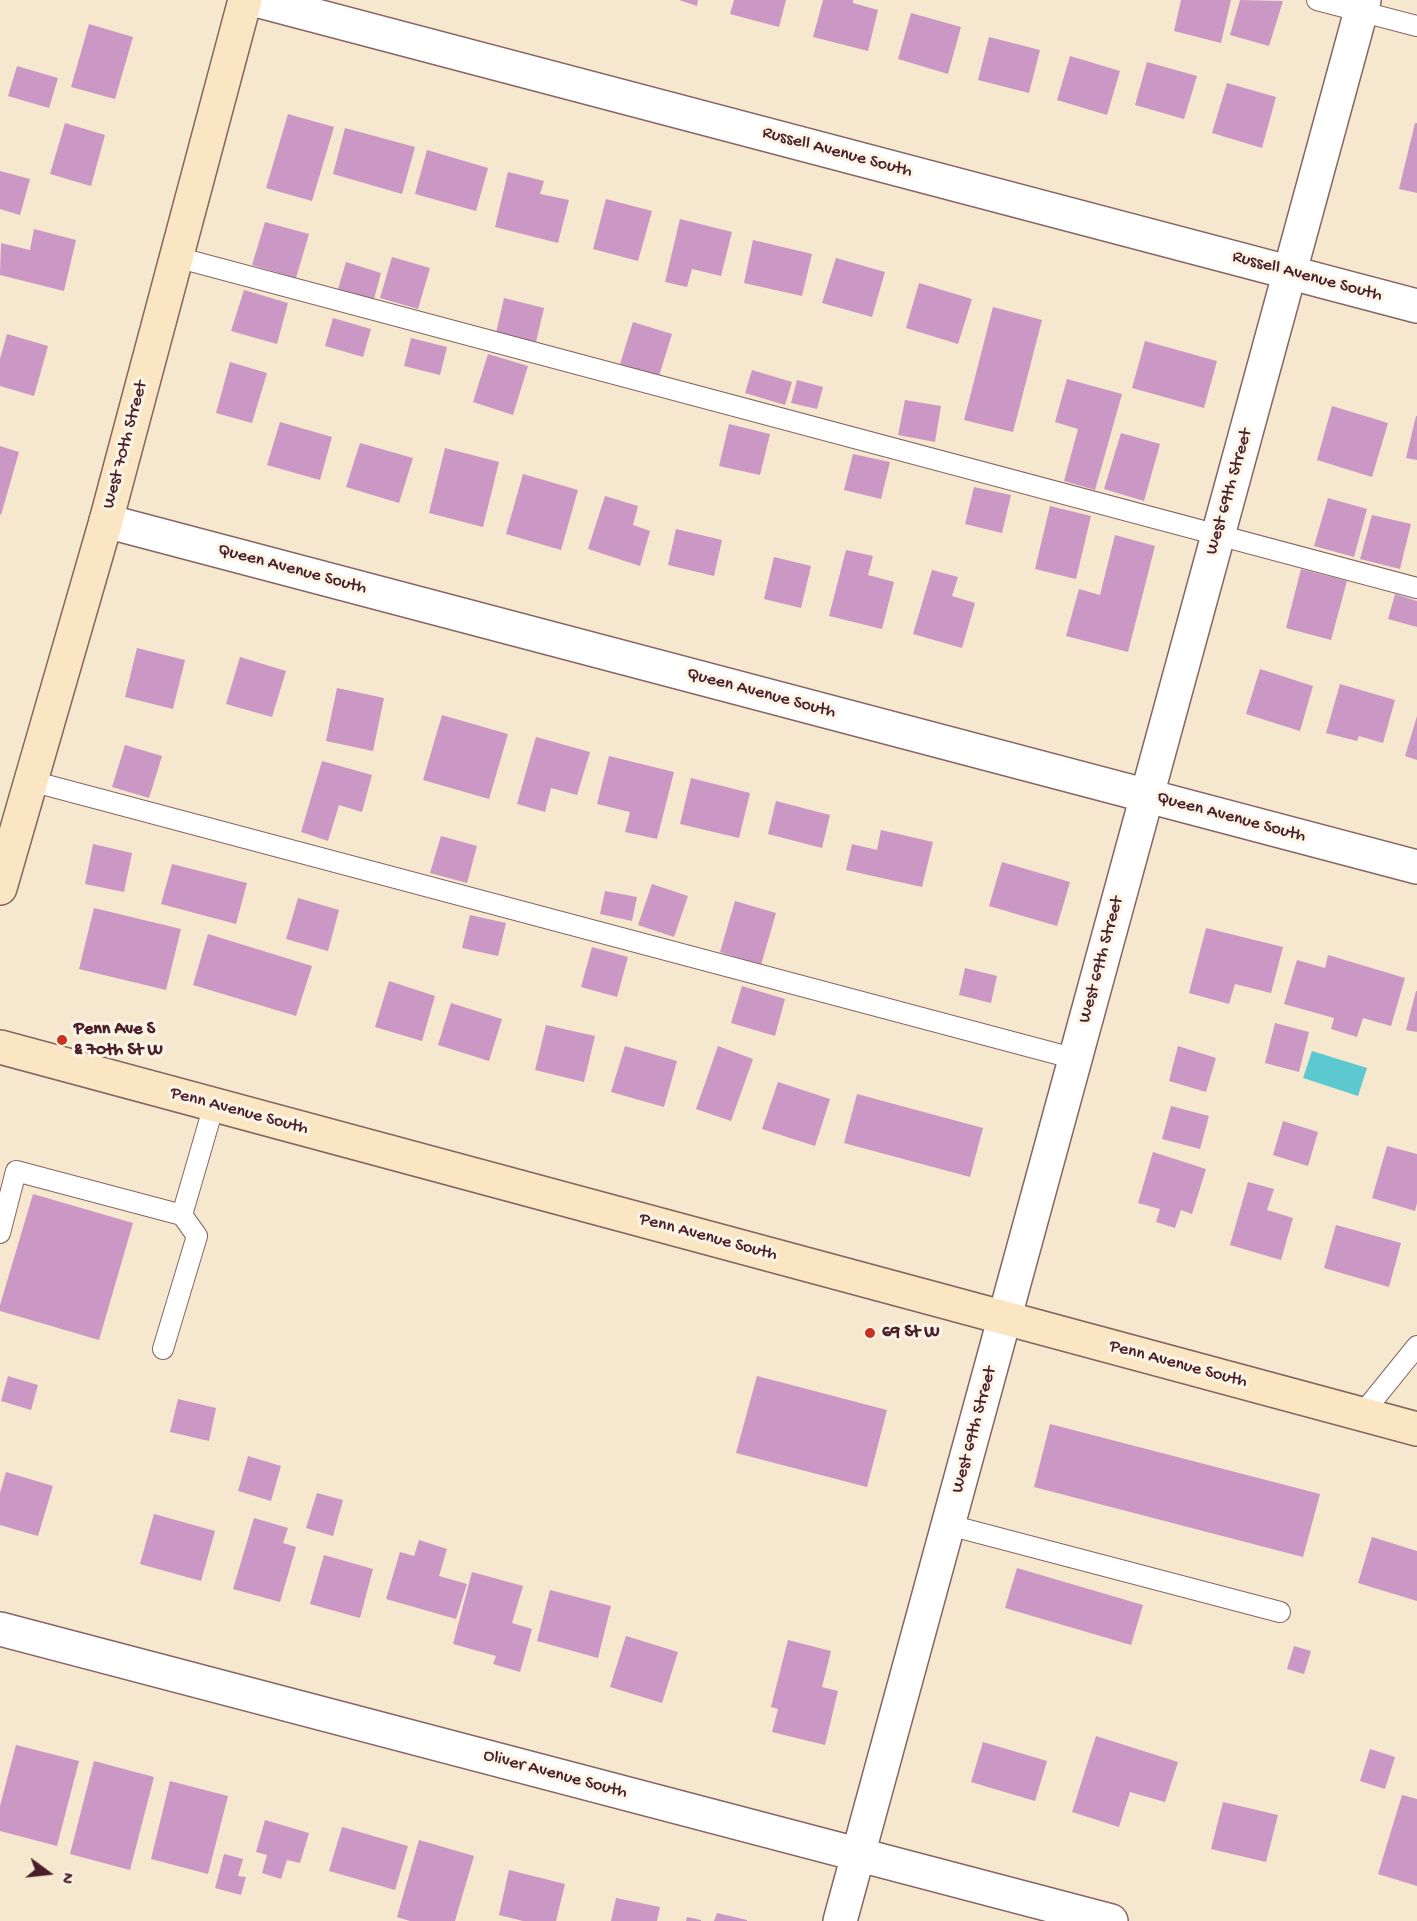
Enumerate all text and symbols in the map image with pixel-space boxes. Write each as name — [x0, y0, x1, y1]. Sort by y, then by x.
street label: Russell Avenue South — [760, 123, 914, 183]
street label: Russell Avenue South — [1230, 247, 1384, 307]
street label: West 70th Street — [99, 379, 153, 511]
street label: West 69th Street — [1202, 426, 1258, 558]
street label: Queen Avenue South — [215, 540, 369, 600]
street label: Queen Avenue South — [684, 664, 838, 724]
street label: Queen Avenue South — [1154, 788, 1308, 848]
street label: West 69th Street — [1075, 894, 1129, 1026]
place label: Penn Ave S & 70th St W — [74, 1019, 163, 1062]
marker: Penn Ave S & 70th St W — [55, 1033, 69, 1047]
street label: Penn Avenue South — [168, 1083, 310, 1141]
street label: Penn Avenue South — [637, 1209, 779, 1267]
place label: 69 St W — [882, 1322, 940, 1344]
marker: 69 St W — [863, 1326, 877, 1340]
street label: Penn Avenue South — [1107, 1336, 1249, 1394]
street label: West 69th Street — [948, 1364, 1002, 1496]
street label: Oliver Avenue South — [481, 1745, 629, 1805]
north arrow — [18, 1843, 78, 1903]
text: N — [55, 1870, 76, 1885]

